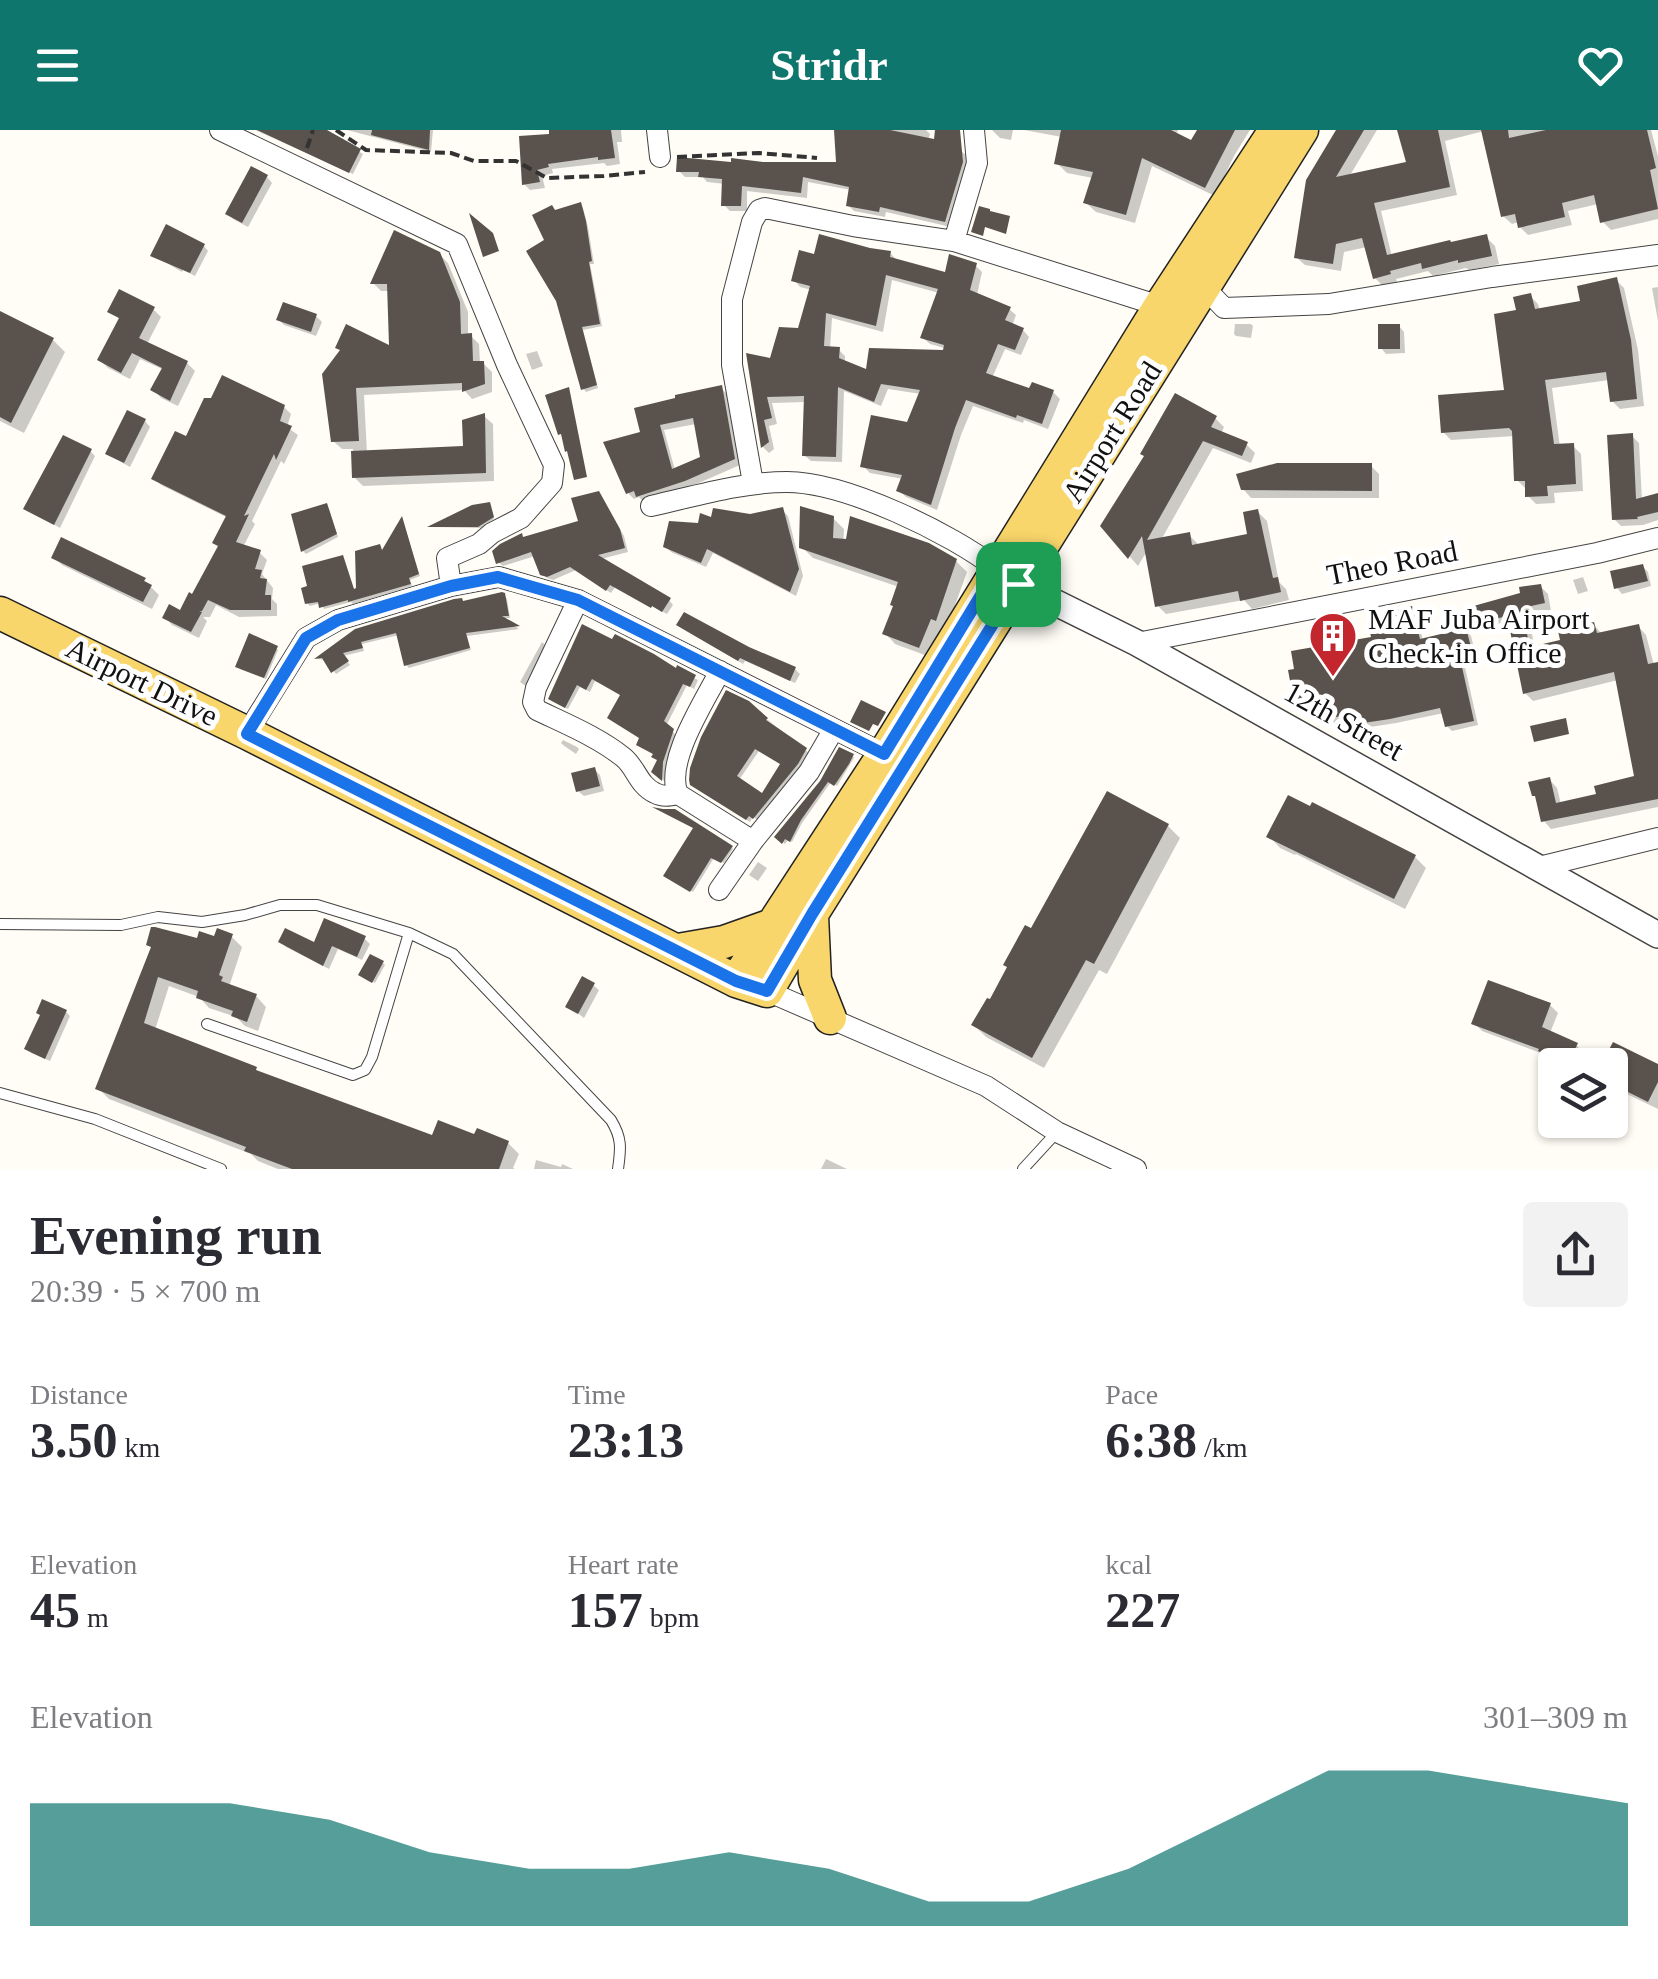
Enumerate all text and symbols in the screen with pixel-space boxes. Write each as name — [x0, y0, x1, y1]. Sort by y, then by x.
icon: menu — [30, 38, 85, 93]
icon: heart — [1573, 38, 1628, 93]
text: Stridr — [770, 40, 888, 90]
street label: Airport Road — [1055, 356, 1168, 508]
street label: Theo Road — [1324, 534, 1460, 591]
pin — [976, 542, 1061, 627]
icon: arrive — [991, 557, 1046, 612]
place label: MAF Juba Airport Check-in Office — [1368, 602, 1590, 669]
building icon: MAF Juba Airport Check-in Office — [1307, 610, 1359, 678]
street label: Airport Drive — [61, 631, 223, 732]
street label: 12th Street — [1279, 674, 1410, 767]
map controls — [1538, 1048, 1628, 1138]
button: layers — [1538, 1048, 1628, 1138]
button: share — [1523, 1202, 1628, 1307]
text: Evening run — [30, 1205, 322, 1266]
text: 20:39 · 5 × 700 m — [30, 1273, 260, 1309]
text: Distance — [30, 1379, 128, 1410]
text: Time — [568, 1379, 626, 1410]
text: Pace — [1105, 1379, 1158, 1410]
text: 3.50 — [30, 1412, 118, 1468]
text: 23:13 — [568, 1412, 684, 1468]
text: 6:38 — [1105, 1412, 1197, 1468]
text: km — [118, 1432, 160, 1463]
text: /km — [1197, 1432, 1248, 1463]
text: Elevation — [30, 1549, 137, 1580]
text: Heart rate — [568, 1549, 679, 1580]
text: kcal — [1105, 1549, 1152, 1580]
text: 45 — [30, 1582, 80, 1638]
text: 157 — [568, 1582, 643, 1638]
text: 227 — [1105, 1582, 1180, 1638]
text: m — [80, 1602, 109, 1633]
text: bpm — [643, 1602, 699, 1633]
text: Elevation — [30, 1699, 153, 1735]
text: 301–309 m — [1483, 1699, 1628, 1735]

